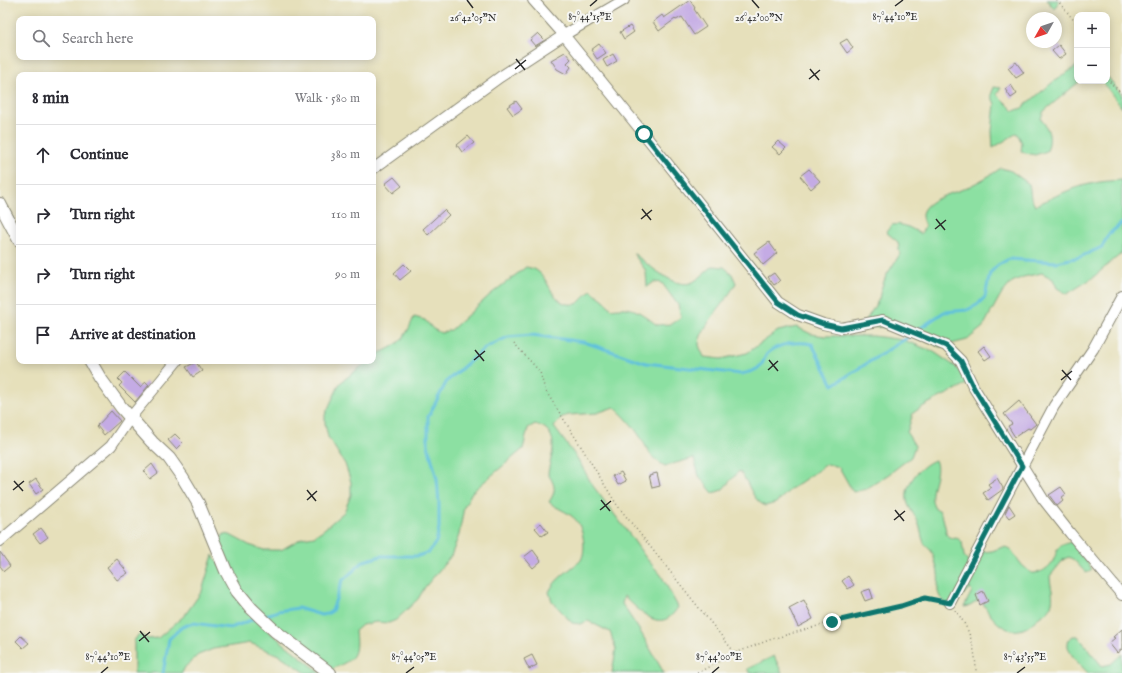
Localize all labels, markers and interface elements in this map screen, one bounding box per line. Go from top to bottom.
text: 87°44'15"E [568,11,612,24]
text: 87°44'10"E [873,11,917,24]
text: 26°42'05"N [450,12,497,25]
text: 26°42'00"N [735,12,783,25]
north arrow [1026,12,1062,48]
map controls [1074,12,1110,84]
button: + [1074,12,1110,48]
search box [16,16,376,60]
icon: search [30,27,52,49]
text: Search here [62,29,133,48]
button: − [1074,48,1110,84]
text: 8 min [32,88,69,109]
text: Walk · 580 m [295,90,360,107]
route start [635,125,653,143]
icon: ahead [32,144,54,166]
text: Continue [70,145,128,164]
text: 380 m [331,146,360,163]
icon: right [32,204,54,226]
text: Turn right [70,205,135,224]
text: 110 m [331,206,360,223]
icon: right [32,264,54,286]
text: Turn right [70,265,135,284]
text: 90 m [335,266,360,283]
icon: arrive [32,324,54,346]
text: Arrive at destination [70,325,196,344]
route end [823,613,841,631]
text: 87°44'10"E [86,651,130,664]
text: 87°44'05"E [392,651,436,664]
text: 87°44'00"E [696,651,742,664]
text: 87°43'55"E [1004,651,1046,664]

